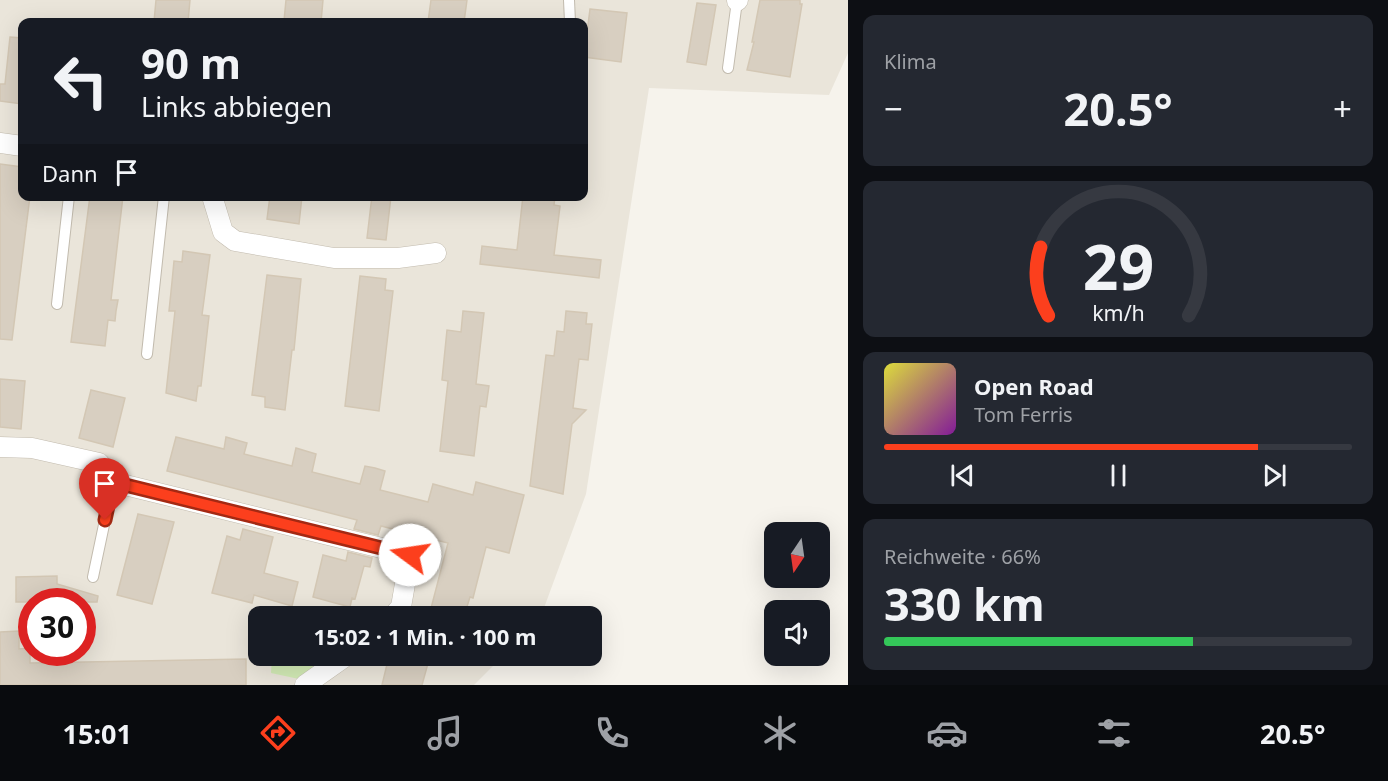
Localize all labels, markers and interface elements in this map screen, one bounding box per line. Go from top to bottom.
text: 90 m [141,34,241,91]
icon: left [42,42,120,120]
text: Klima [884,48,937,75]
text: 20.5° [1064,78,1172,139]
text: − [884,86,903,131]
text: + [1333,86,1352,131]
text: Links abbiegen [141,88,332,125]
icon: arrive [110,156,143,189]
text: Dann [42,158,98,188]
text: 29 [1082,224,1154,309]
text: km/h [1092,299,1144,328]
text: Open Road [974,371,1094,401]
text: Tom Ferris [974,401,1073,428]
pin [79,458,130,520]
icon: previous [946,459,979,492]
icon: pause [1102,459,1135,492]
icon: next [1258,459,1291,492]
icon: arrive [88,467,121,500]
north arrow [764,522,830,588]
map controls [764,522,830,666]
position arrow [378,523,442,587]
text: Reichweite · 66% [884,543,1041,570]
text: 330 km [884,573,1045,634]
speed limit sign: 30 [18,588,96,666]
button: sound [764,600,830,666]
text: 15:02 · 1 Min. · 100 m [314,621,536,651]
icon: directions [257,712,299,754]
icon: music [424,712,466,754]
icon: phone [591,712,633,754]
icon: climate [759,712,801,754]
icon: car [926,712,968,754]
icon: filters [1093,712,1135,754]
text: 15:01 [63,715,132,752]
text: 20.5° [1260,715,1325,752]

